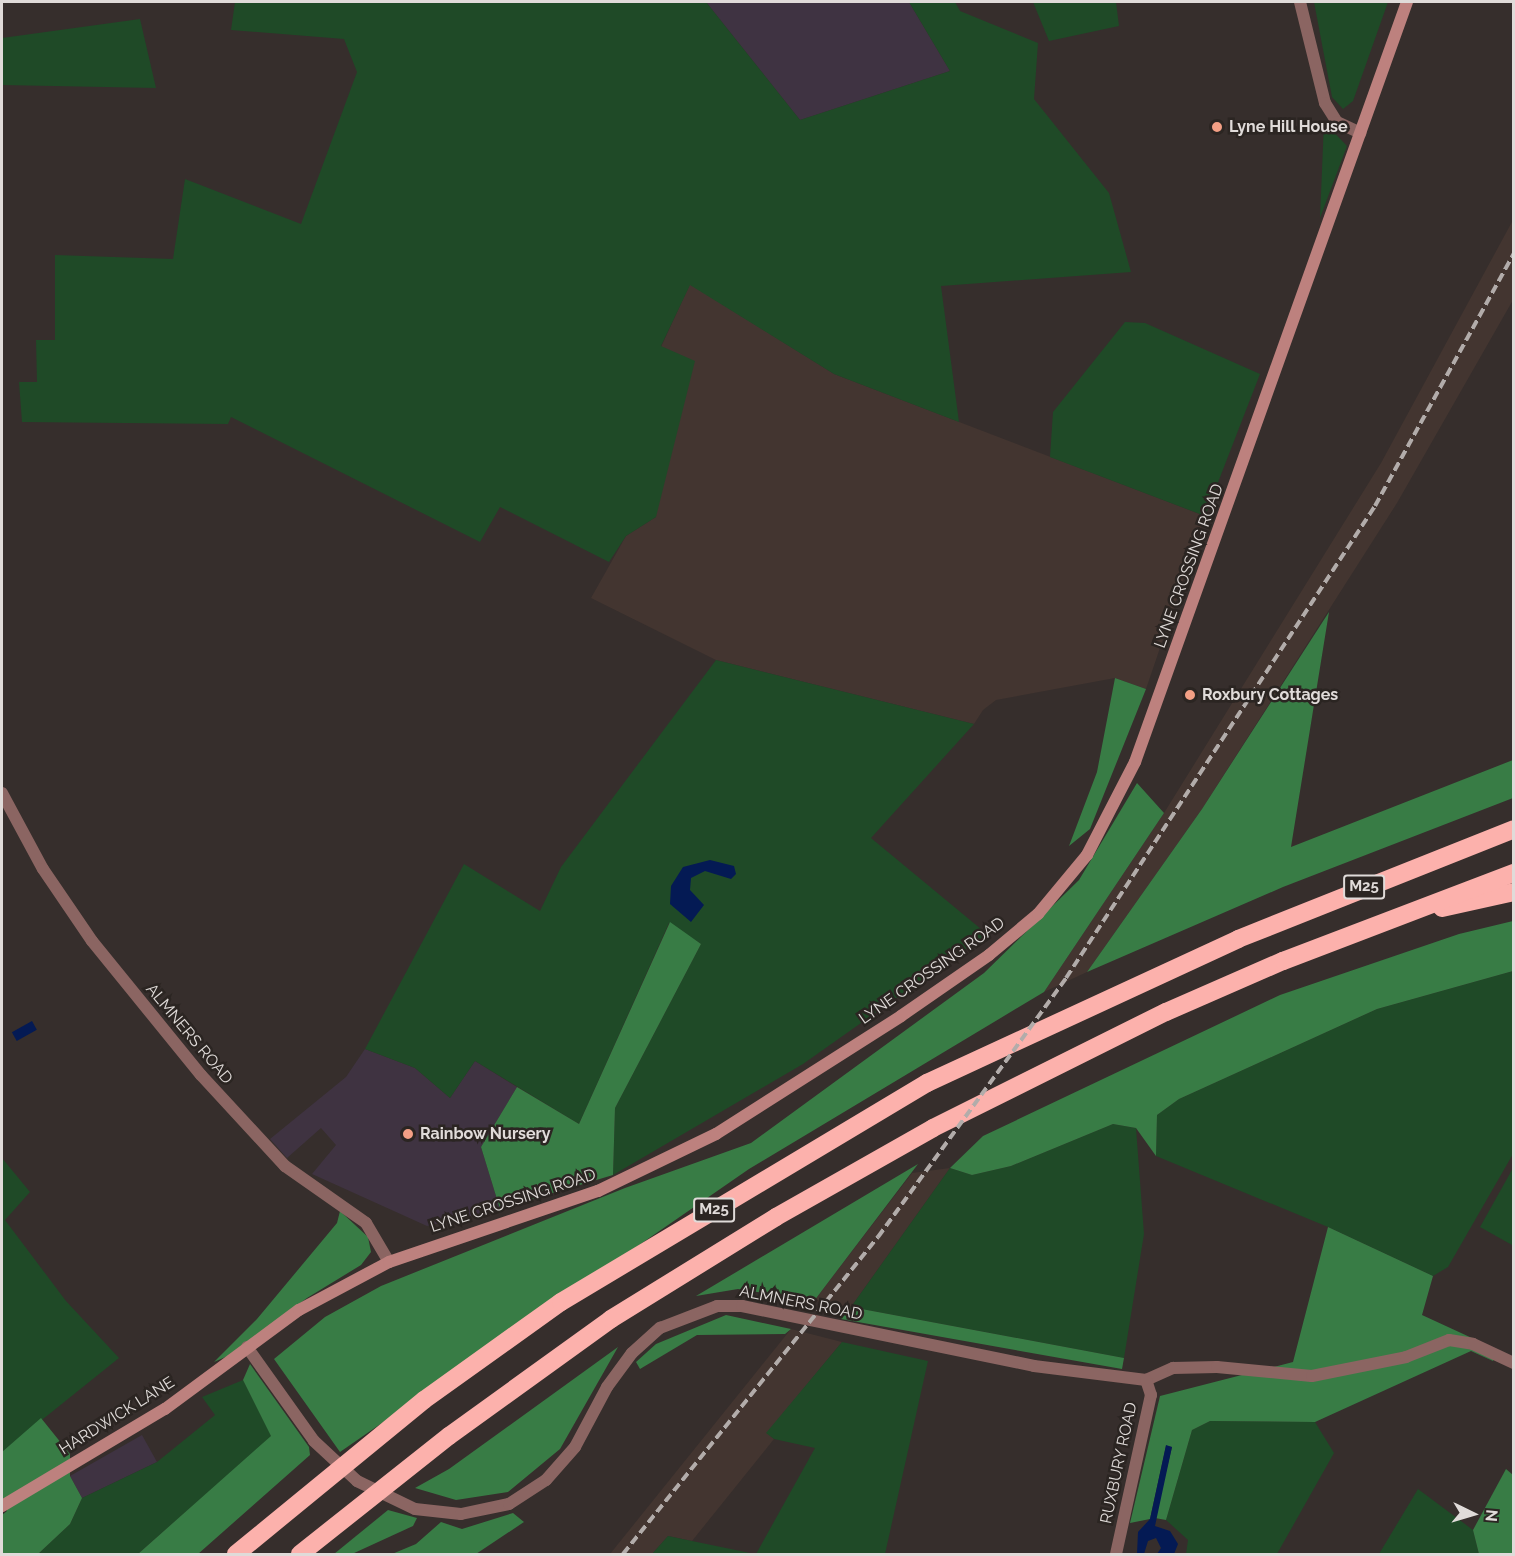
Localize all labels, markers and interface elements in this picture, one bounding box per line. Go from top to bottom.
place label: Lyne Hill House [1229,117,1348,137]
marker: Lyne Hill House [1210,120,1224,134]
street label: LYNE CROSSING ROAD [1150,481,1228,651]
place label: Roxbury Cottages [1202,685,1339,705]
marker: Roxbury Cottages [1183,688,1197,702]
road number: M25 [1343,875,1385,899]
street label: LYNE CROSSING ROAD [856,913,1008,1029]
street label: ALMNERS ROAD [142,980,236,1088]
place label: Rainbow Nursery [420,1124,551,1144]
marker: Rainbow Nursery [401,1127,415,1141]
street label: LYNE CROSSING ROAD [428,1165,598,1237]
road number: M25 [693,1198,735,1222]
street label: ALMNERS ROAD [738,1282,864,1324]
street label: HARDWICK LANE [56,1373,178,1459]
street label: RUXBURY ROAD [1097,1400,1141,1526]
north arrow [1443,1484,1503,1544]
text: N [1481,1509,1501,1523]

